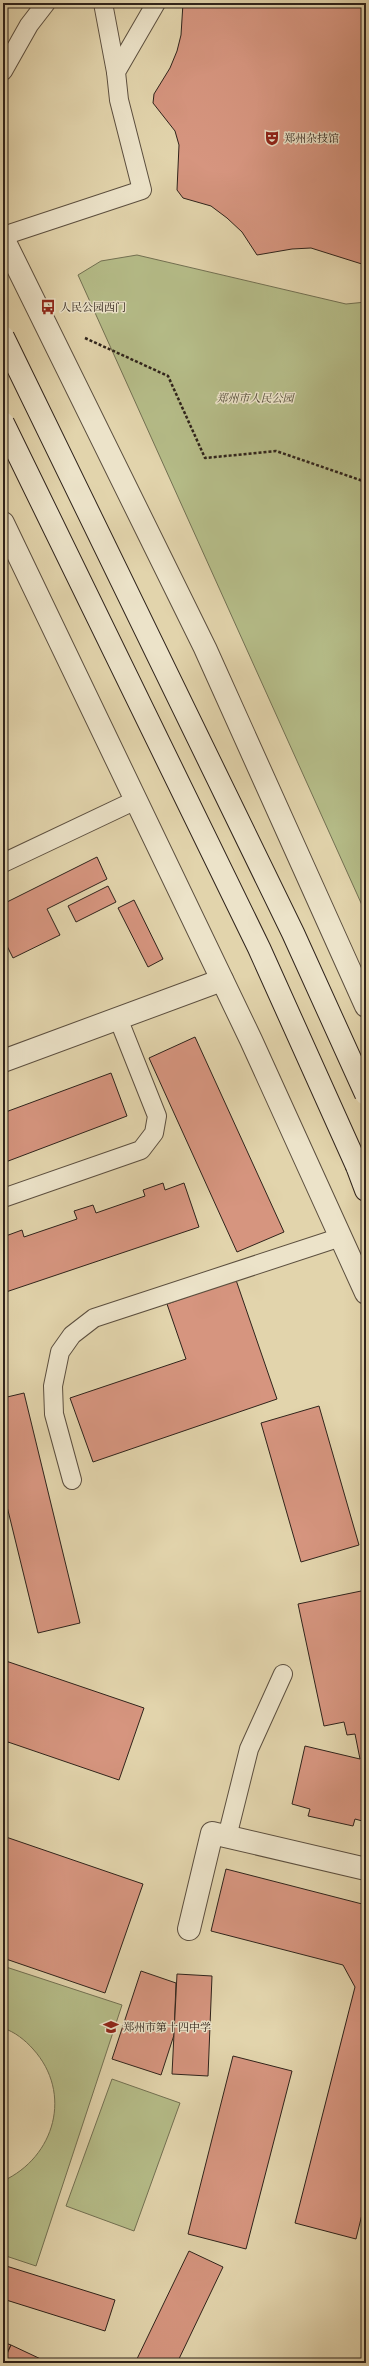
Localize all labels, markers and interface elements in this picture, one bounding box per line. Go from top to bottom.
theatre icon: 郑州杂技馆 [263,129,281,147]
place label: 郑州杂技馆 [284,132,339,145]
bus stop icon: 人民公园西门 [39,298,57,316]
place label: 人民公园西门 [60,301,126,314]
park label: 郑州市人民公园 [217,392,295,405]
school or university icon: 郑州市第十四中学 [102,2018,120,2036]
place label: 郑州市第十四中学 [123,2021,211,2034]

